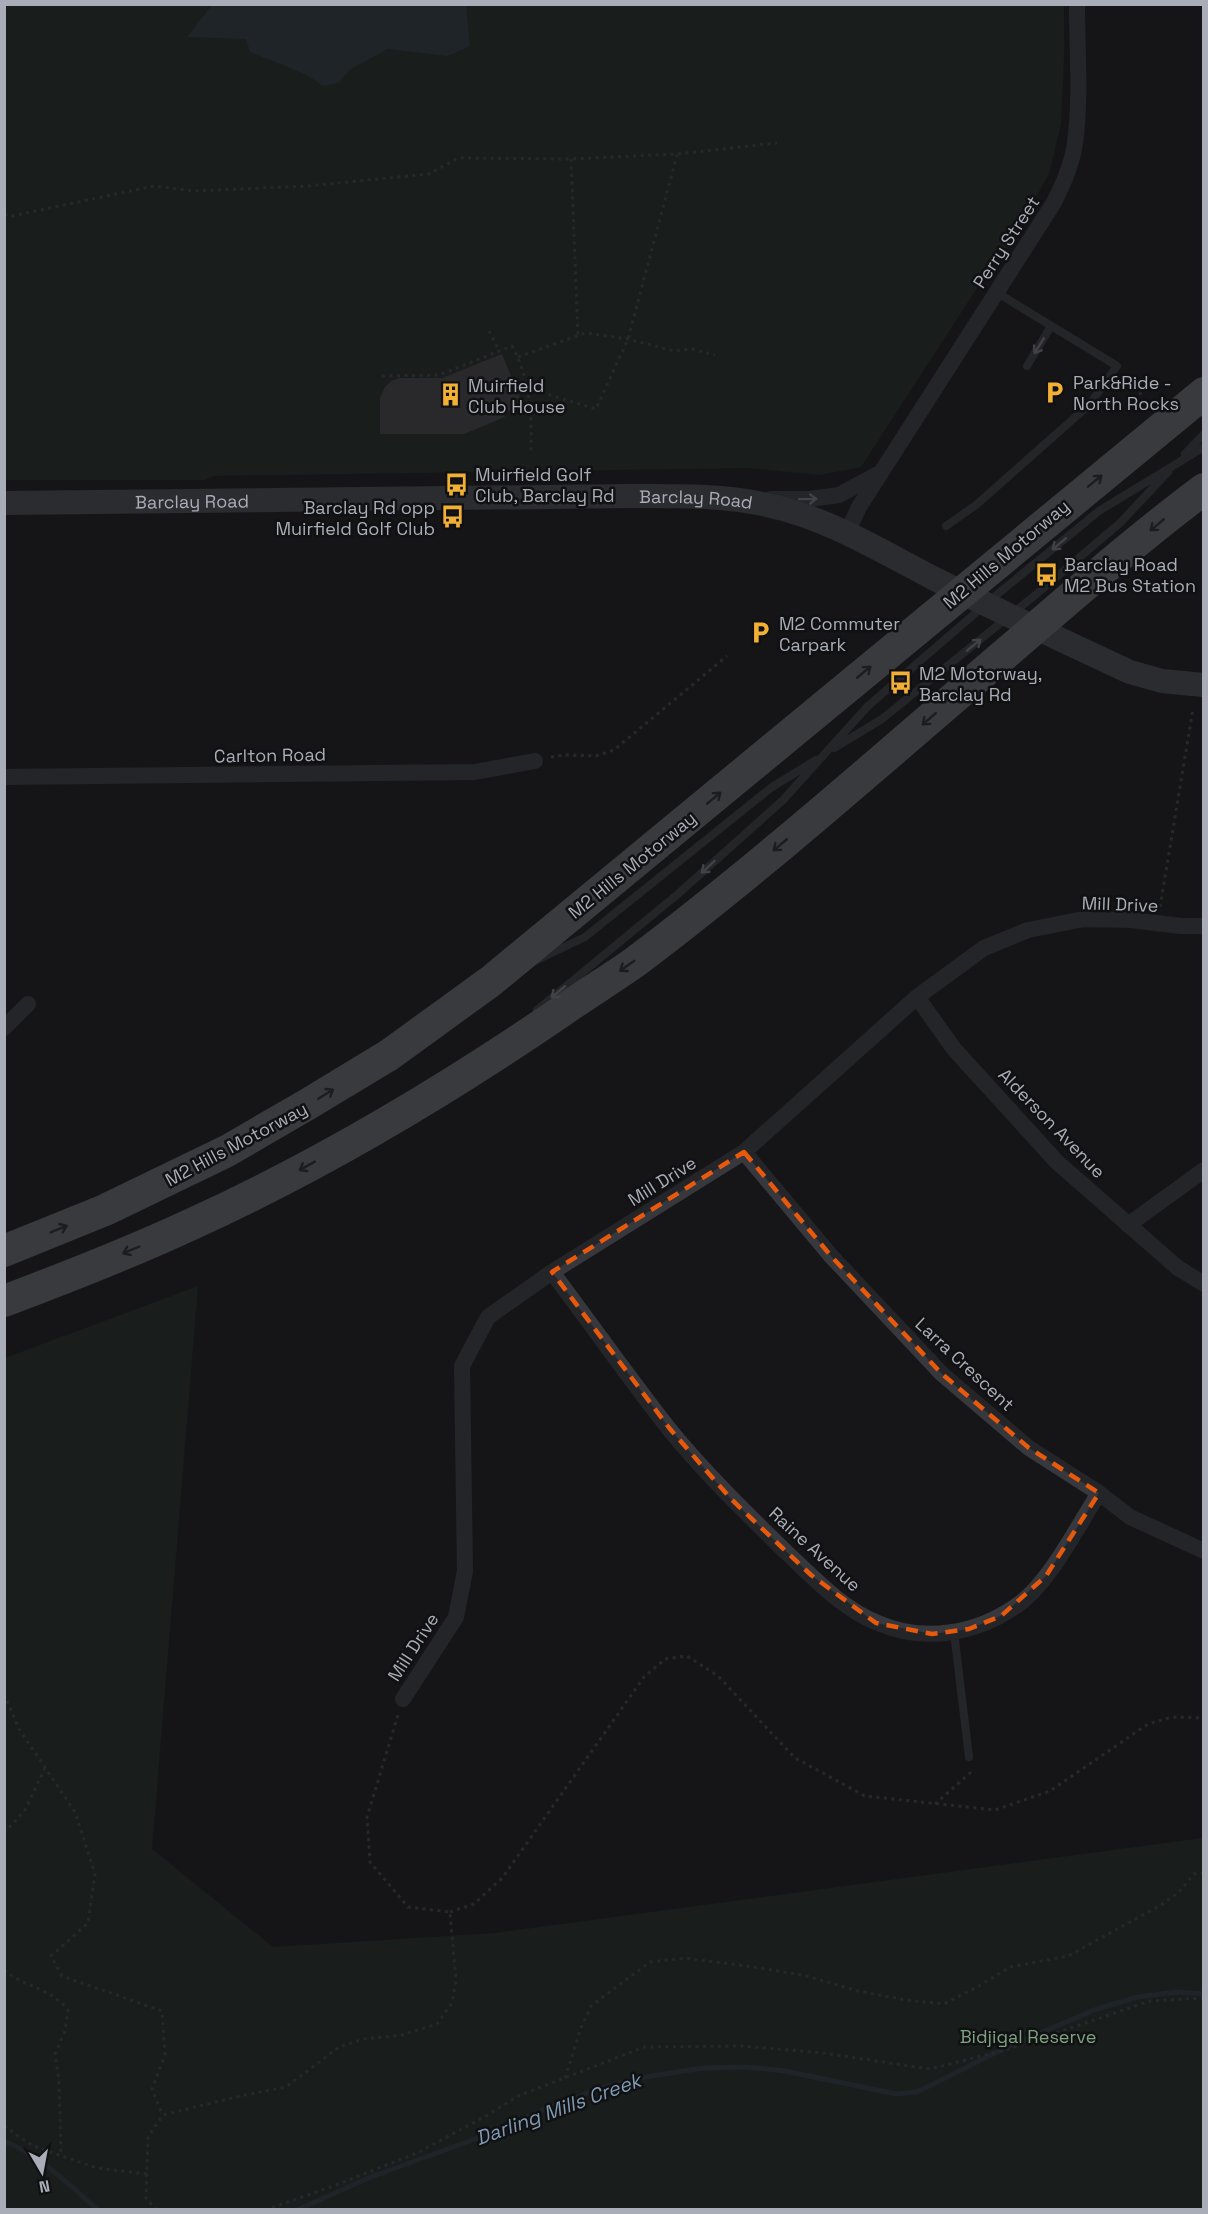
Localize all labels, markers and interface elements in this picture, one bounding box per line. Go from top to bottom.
street label: Perry Street [968,192,1044,292]
one-way arrow [1032,337,1044,354]
place label: Park&Ride - North Rocks [1073,371,1179,415]
place label: Muirfield Club House [468,374,565,418]
parking icon: Park&Ride - North Rocks [1042,379,1068,405]
building icon: Muirfield Club House [437,382,463,408]
place label: Muirfield Golf Club, Barclay Rd [475,463,615,507]
bus stop icon: Muirfield Golf Club, Barclay Rd [444,471,470,497]
one-way arrow [1087,474,1102,488]
street label: Barclay Road [639,484,754,513]
street label: Barclay Road [135,489,249,513]
one-way arrow [797,493,817,505]
street label: M2 Hills Motorway [938,494,1074,614]
place label: Barclay Rd opp Muirfield Golf Club [275,496,435,540]
bus stop icon: Barclay Rd opp Muirfield Golf Club [440,504,466,530]
one-way arrow [1150,518,1166,531]
one-way arrow [1051,537,1067,550]
place label: Barclay Road M2 Bus Station [1064,553,1196,597]
bus stop icon: Barclay Road M2 Bus Station [1033,561,1059,587]
place label: M2 Commuter Carpark [779,612,900,656]
parking icon: M2 Commuter Carpark [748,620,774,646]
one-way arrow [966,638,982,651]
place label: M2 Motorway, Barclay Rd [919,662,1042,706]
one-way arrow [856,665,871,679]
bus stop icon: M2 Motorway, Barclay Rd [888,670,914,696]
one-way arrow [922,712,937,726]
street label: Carlton Road [214,743,326,767]
one-way arrow [706,791,722,804]
street label: M2 Hills Motorway [563,806,701,924]
one-way arrow [773,838,788,852]
one-way arrow [701,860,716,874]
street label: Mill Drive [1081,891,1159,917]
one-way arrow [620,960,636,972]
one-way arrow [551,986,567,999]
street label: Alderson Avenue [994,1063,1110,1183]
one-way arrow [317,1087,334,1099]
street label: M2 Hills Motorway [161,1097,311,1191]
street label: Mill Drive [623,1151,701,1211]
one-way arrow [299,1160,316,1172]
one-way arrow [49,1223,68,1234]
one-way arrow [123,1245,141,1256]
street label: Larra Crescent [911,1312,1019,1416]
street label: Raine Avenue [764,1502,866,1596]
street label: Mill Drive [383,1609,443,1685]
park label: Bidjigal Reserve [960,2025,1096,2048]
water label: Darling Mills Creek [472,2066,647,2151]
north arrow [12,2142,72,2202]
text: N [37,2175,52,2198]

